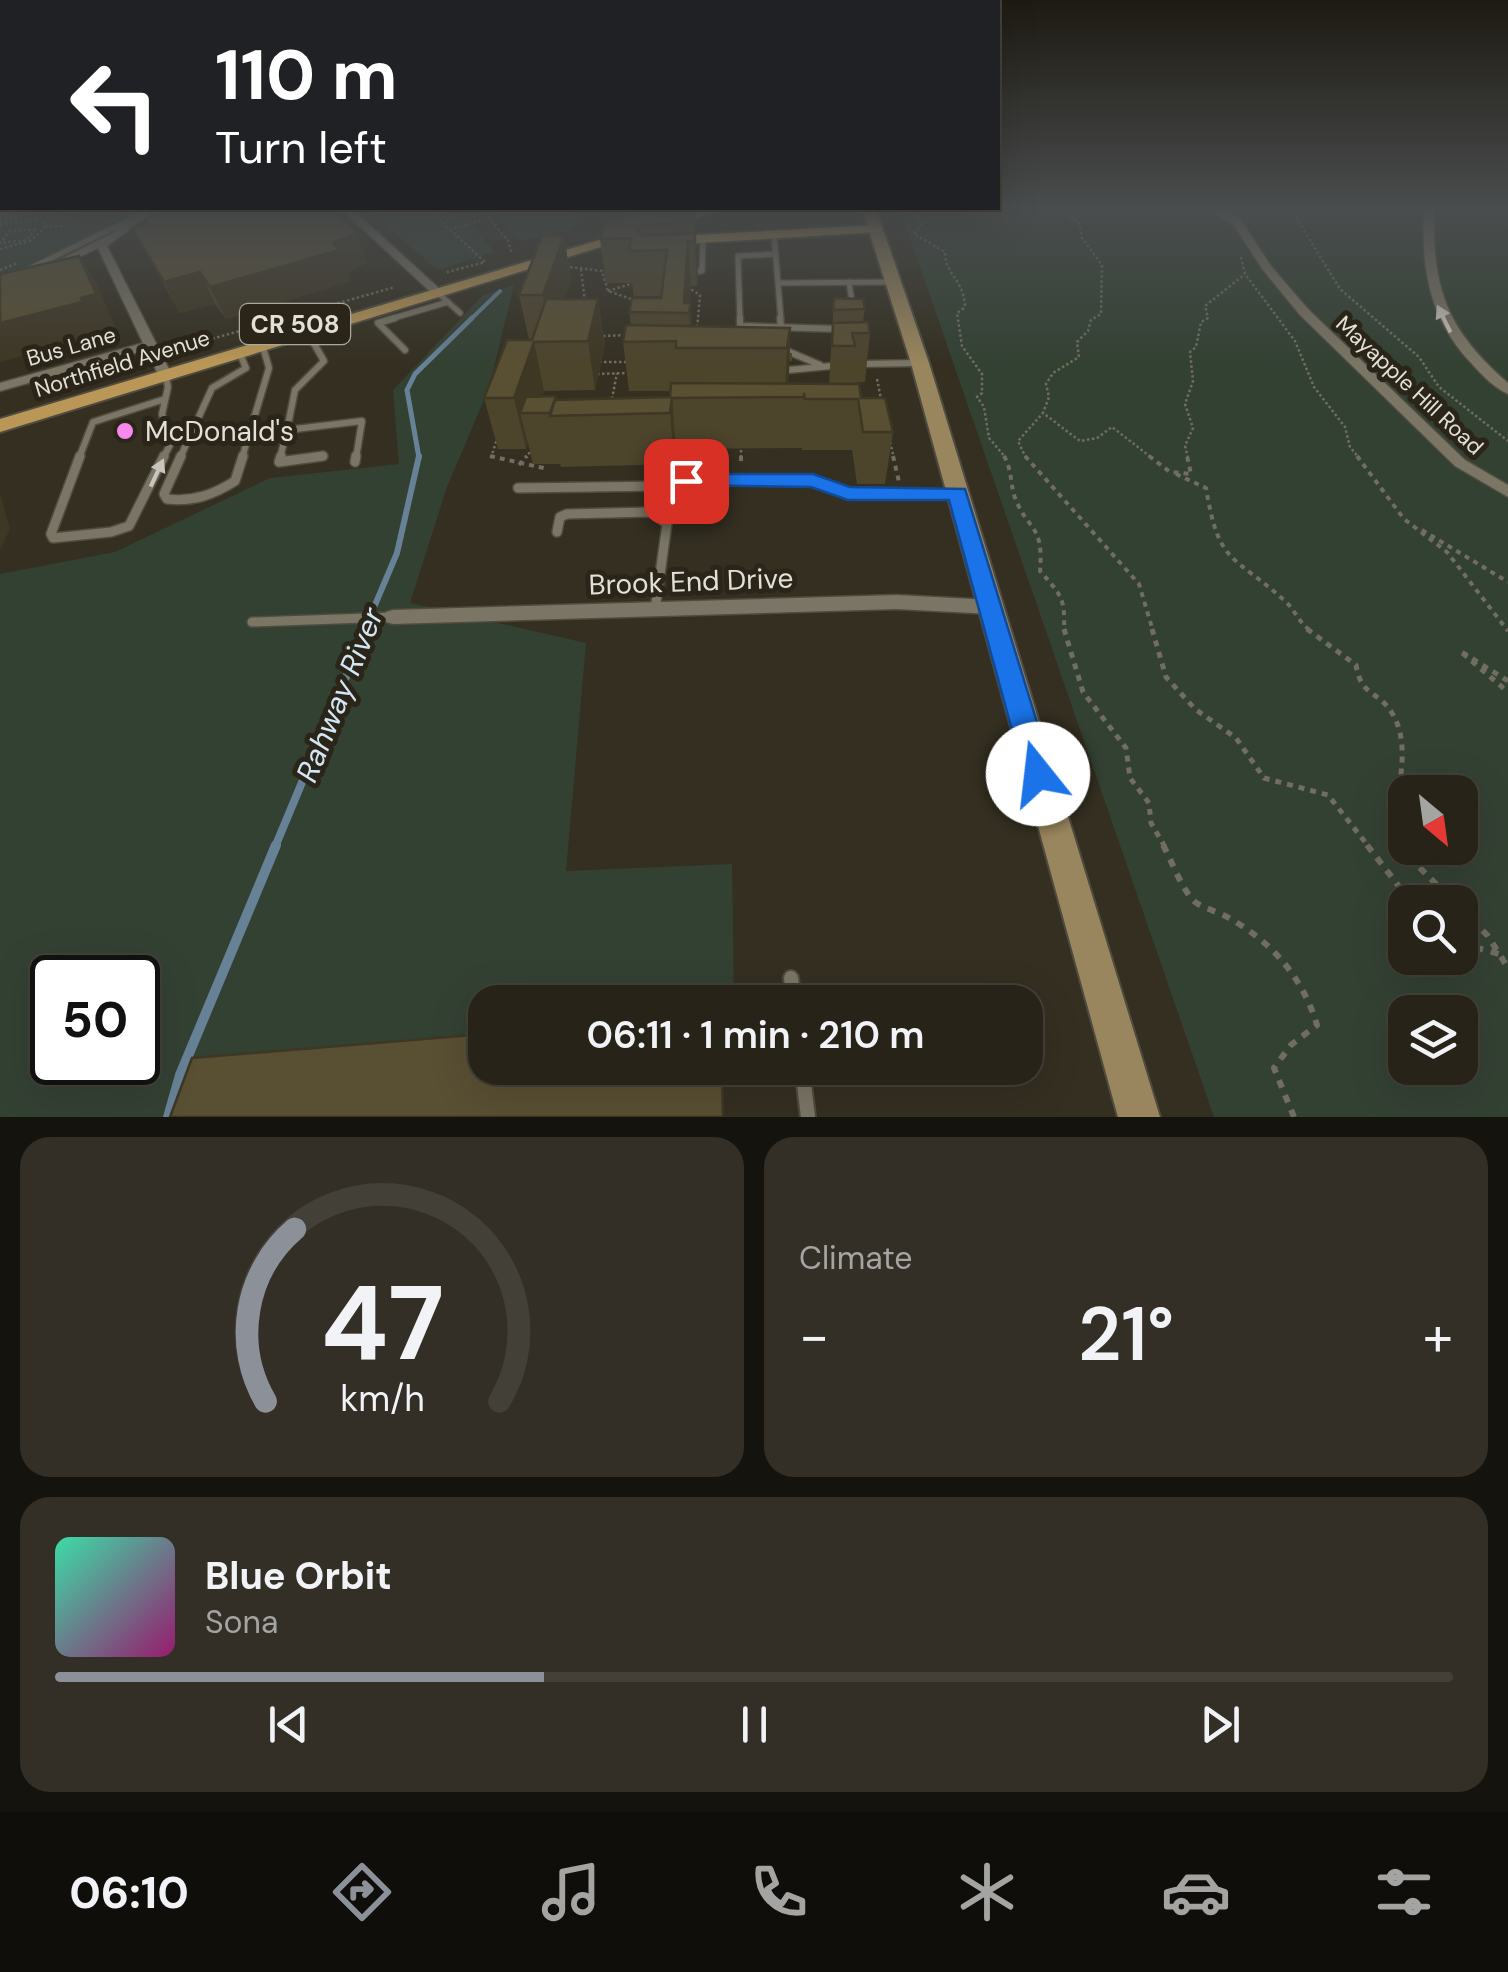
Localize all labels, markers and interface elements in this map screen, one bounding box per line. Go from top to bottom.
text: 110 m [215,30,398,121]
icon: left [50,40,180,170]
text: Turn left [215,118,387,177]
road number: CR 508 [240,304,350,344]
one-way arrow [1435,304,1452,333]
street label: Mayapple Hill Road [1330,309,1490,461]
street label: Bus Lane [23,320,119,373]
street label: Northfield Avenue [31,323,213,404]
place label: McDonald's [145,413,294,450]
marker: McDonald's [114,420,136,442]
pin [644,439,729,524]
icon: arrive [659,454,714,509]
one-way arrow [149,458,166,487]
street label: Brook End Drive [588,559,794,604]
water label: Rahway River [287,601,392,788]
position arrow [986,722,1090,826]
north arrow [1388,775,1478,865]
map controls [1388,775,1478,1085]
button: search [1388,885,1478,975]
speed limit sign: 50 [30,955,160,1085]
button: layers [1388,995,1478,1085]
text: 06:11 · 1 min · 210 m [587,1010,924,1060]
text: Climate [799,1237,913,1279]
text: 47 [320,1256,444,1391]
text: 21° [1078,1286,1174,1383]
text: − [799,1300,829,1372]
text: + [1423,1300,1453,1372]
text: km/h [340,1376,424,1422]
text: Blue Orbit [205,1551,392,1601]
text: Sona [205,1601,278,1643]
icon: previous [261,1697,316,1752]
icon: pause [727,1697,782,1752]
icon: next [1193,1697,1248,1752]
icon: directions [327,1857,397,1927]
icon: music [536,1857,606,1927]
icon: phone [744,1857,814,1927]
icon: climate [952,1857,1022,1927]
icon: car [1161,1857,1231,1927]
icon: filters [1369,1857,1439,1927]
text: 06:10 [69,1863,189,1922]

